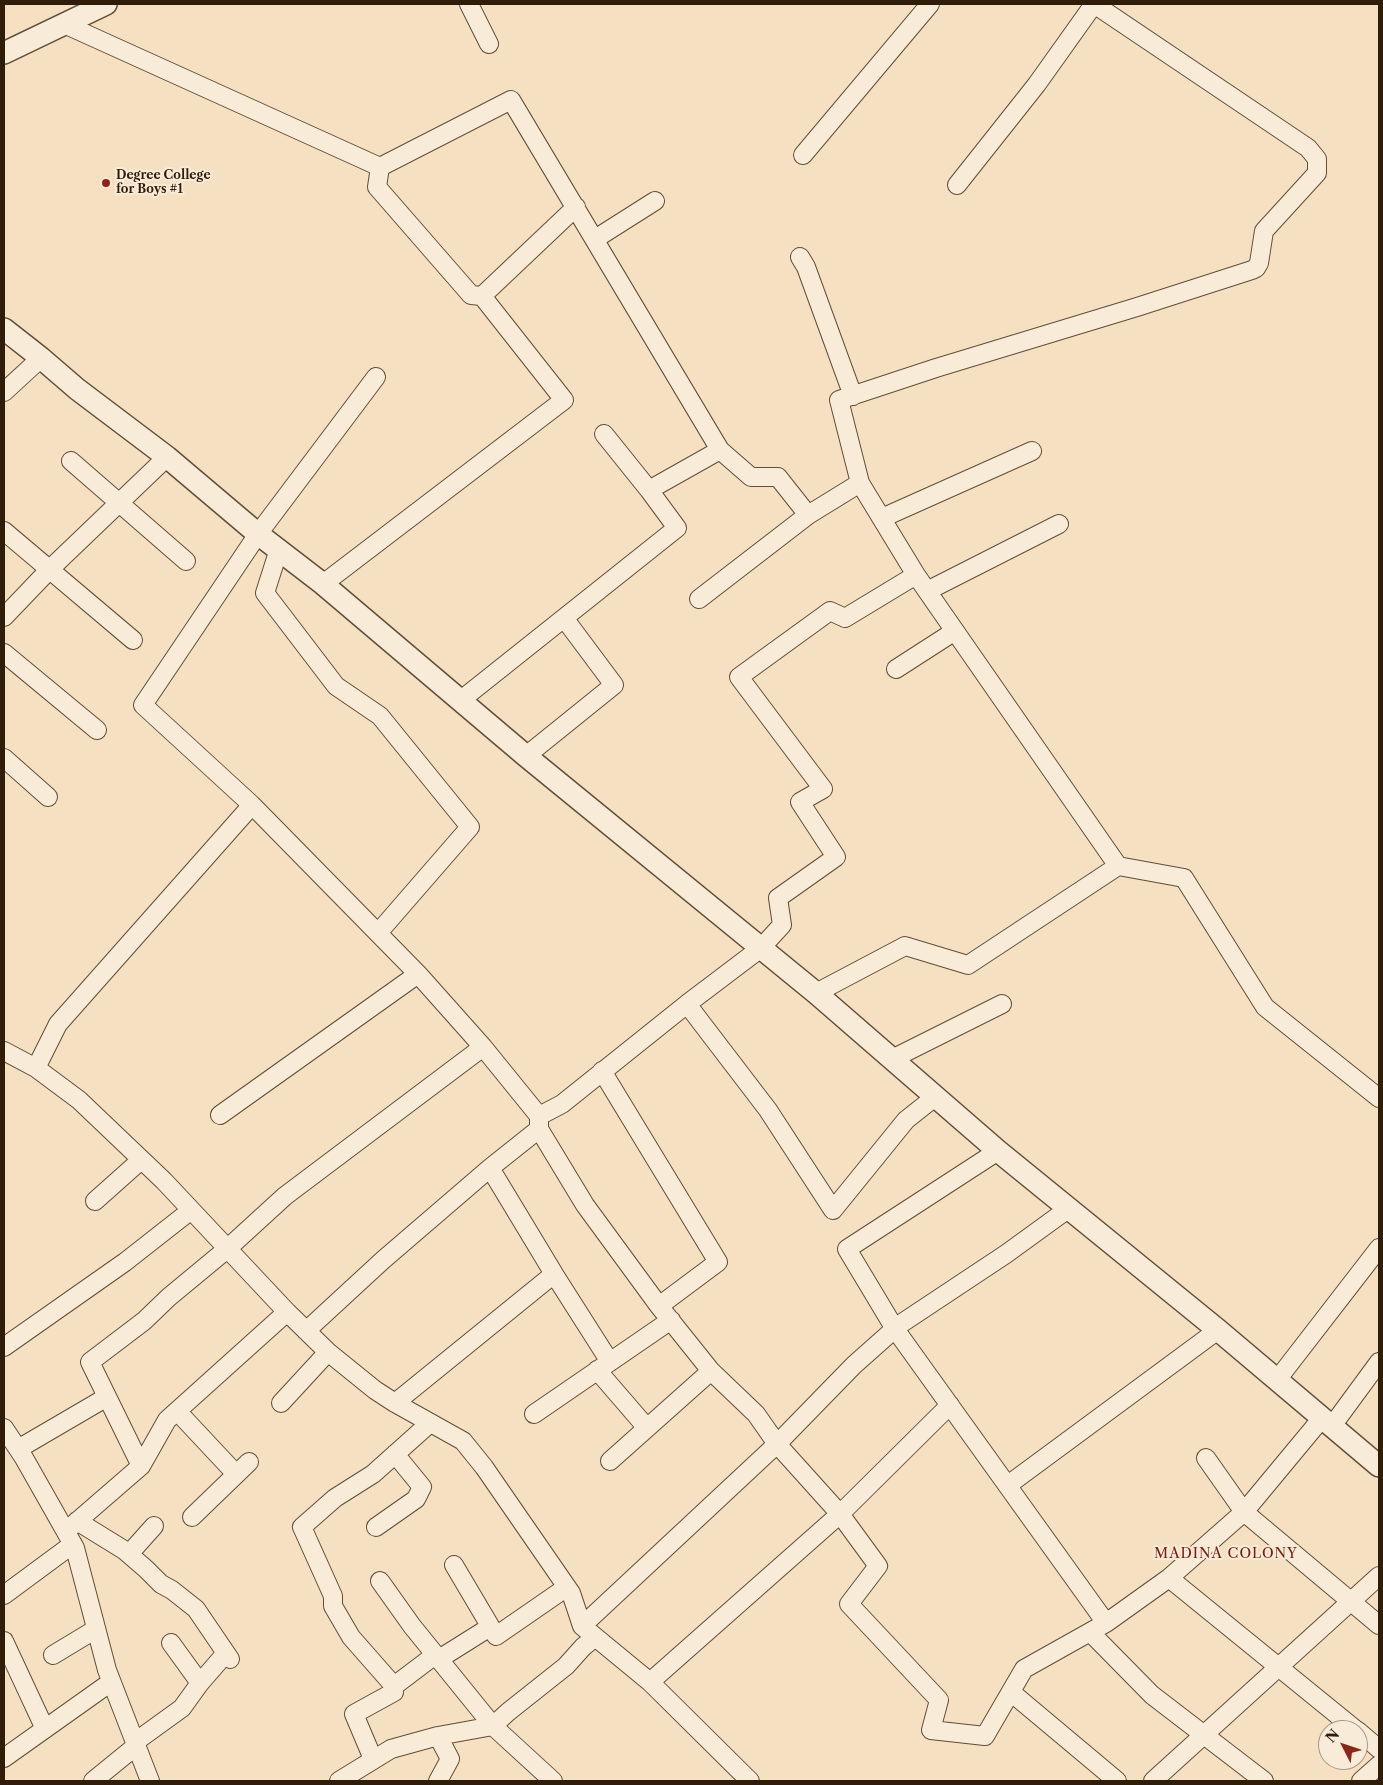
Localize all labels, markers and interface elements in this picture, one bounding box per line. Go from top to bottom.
place label: Degree College for Boys #1 [116,169,211,197]
marker: Degree College for Boys #1 [100,177,112,189]
district label: MADINA COLONY [1152,1546,1300,1562]
north arrow [1318,1720,1368,1770]
text: N [1322,1725,1343,1746]

